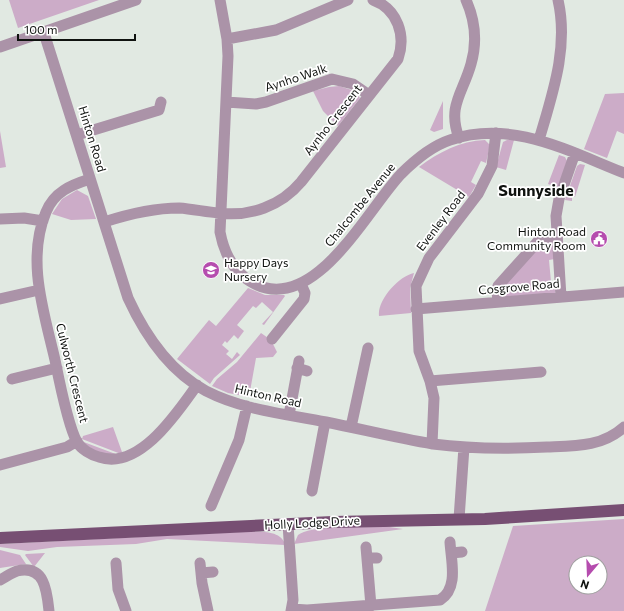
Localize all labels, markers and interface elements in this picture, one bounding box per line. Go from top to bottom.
scale bar [18,16,135,42]
text: 100 m [24,22,58,36]
street label: Aynho Walk [263,60,329,94]
street label: Aynho Crescent [300,81,364,158]
street label: Hinton Road [76,104,110,173]
street label: Chalcombe Avenue [321,160,397,249]
district label: Sunnyside [498,180,574,199]
street label: Evenley Road [413,187,467,253]
place label: Hinton Road Community Room [487,224,586,252]
public building icon: Hinton Road Community Room [589,229,609,249]
place label: Happy Days Nursery [224,255,288,283]
school or university icon: Happy Days Nursery [201,260,221,280]
street label: Cosgrove Road [478,275,560,297]
street label: Culworth Crescent [54,322,92,424]
street label: Hinton Road [233,381,303,410]
street label: Holly Lodge Drive [264,513,360,531]
north arrow [568,555,608,595]
text: N [579,577,591,592]

